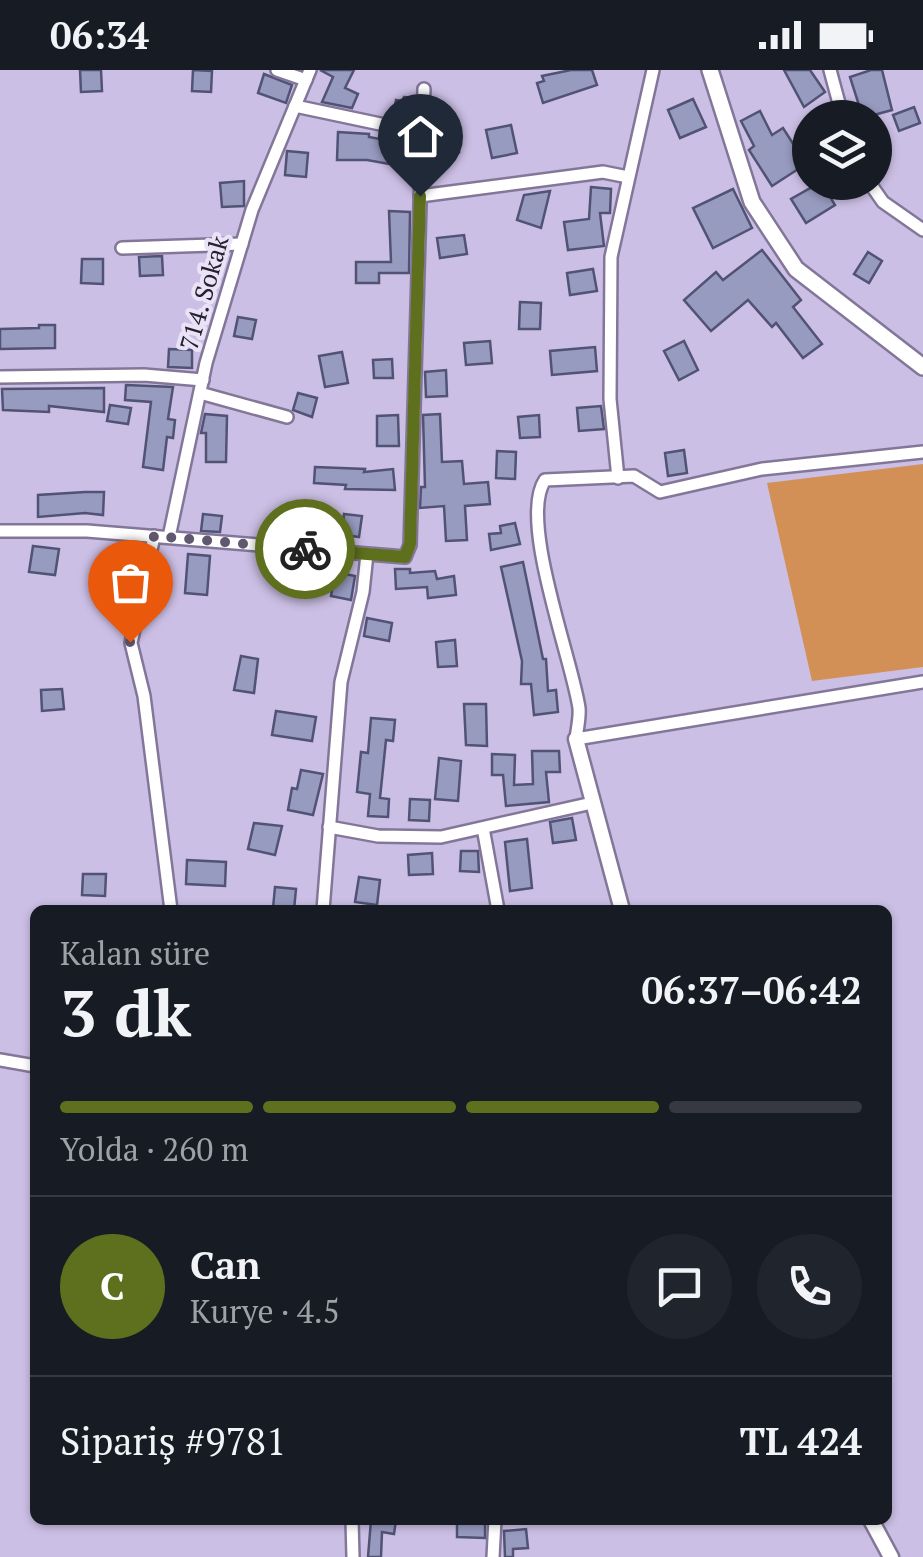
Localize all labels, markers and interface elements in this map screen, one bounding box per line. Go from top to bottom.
text: 06:34 [50,10,149,60]
pin [378,94,463,197]
map controls [792,100,892,200]
button: layers [792,100,892,200]
icon: home [393,109,448,164]
street label: 714. Sokak [171,232,236,354]
courier [255,499,355,599]
icon: bike [278,522,333,577]
pin [88,540,173,643]
icon: bag [103,555,158,610]
text: Kalan süre [60,932,210,974]
text: 06:37–06:42 [641,965,862,1015]
text: 3 dk [60,968,191,1055]
text: Yolda · 260 m [60,1128,249,1170]
button: chat [627,1234,732,1339]
button: phone [757,1234,862,1339]
text: Can [190,1240,260,1290]
text: C [100,1261,125,1311]
text: Kurye · 4.5 [190,1290,340,1332]
text: Sipariş #9781 [60,1416,286,1466]
text: TL 424 [740,1416,862,1466]

